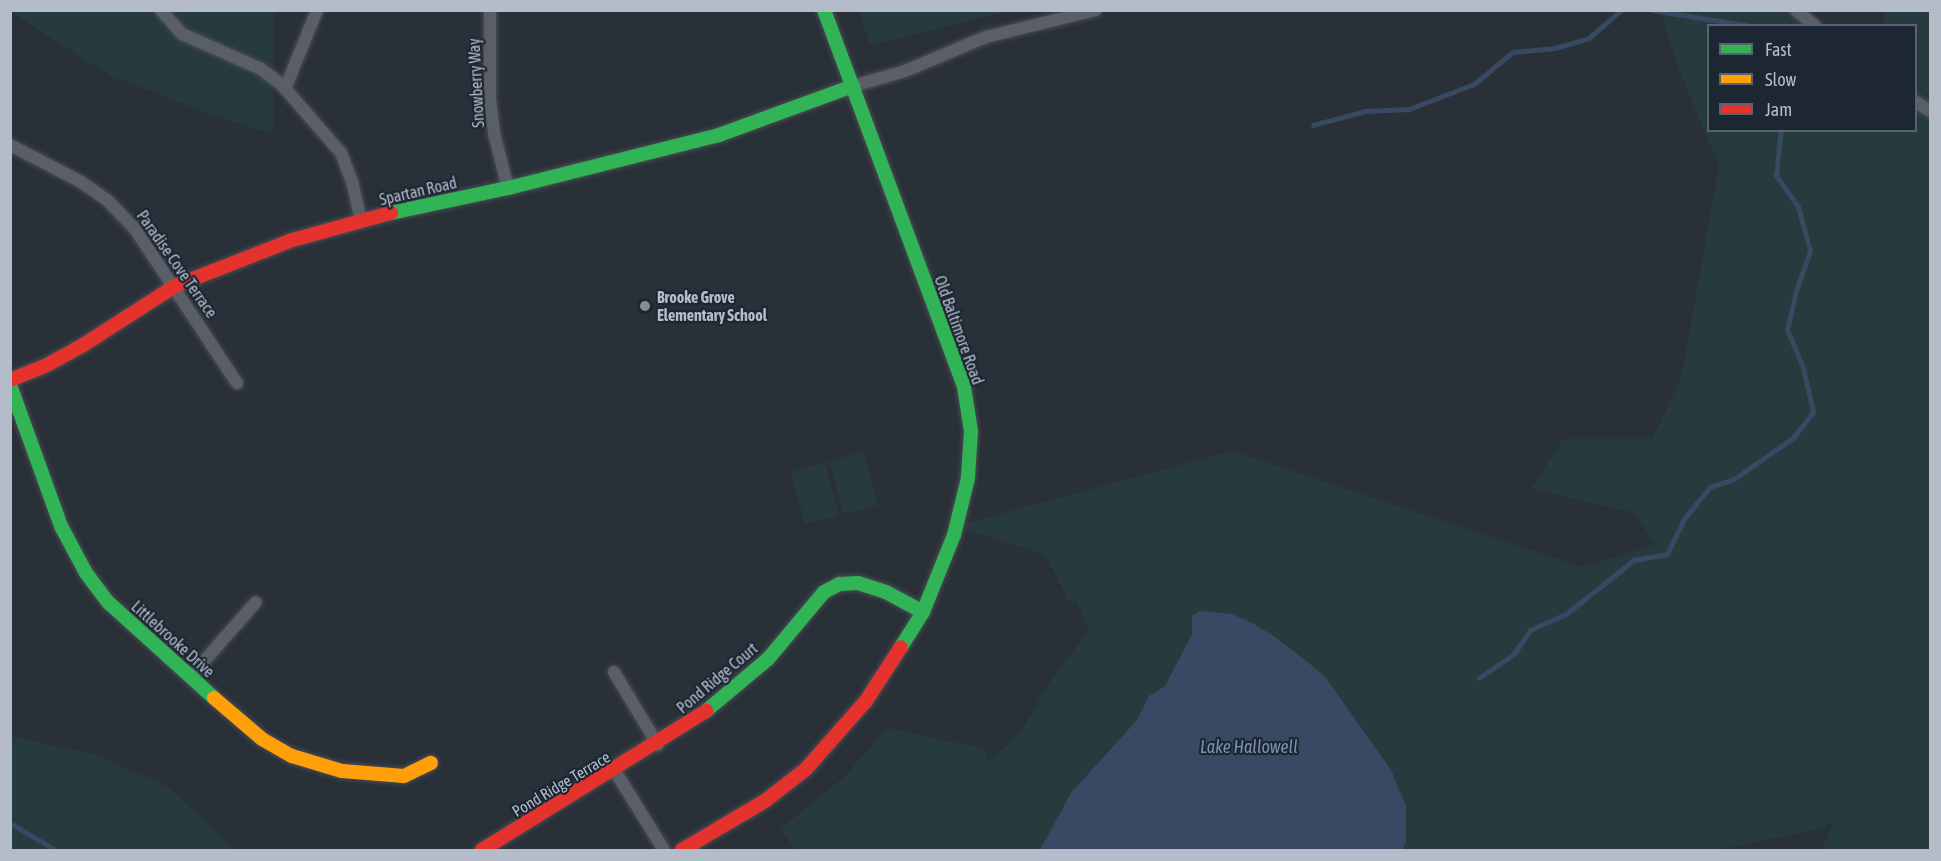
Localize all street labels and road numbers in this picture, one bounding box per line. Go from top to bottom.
street label: Snowberry Way [464,38,488,128]
street label: Spartan Road [377,173,459,209]
street label: Paradise Cove Terrace [133,207,221,321]
street label: Old Baltimore Road [930,273,988,387]
street label: Littlebrooke Drive [128,597,218,681]
street label: Pond Ridge Court [673,639,761,717]
street label: Pond Ridge Terrace [508,747,614,821]

